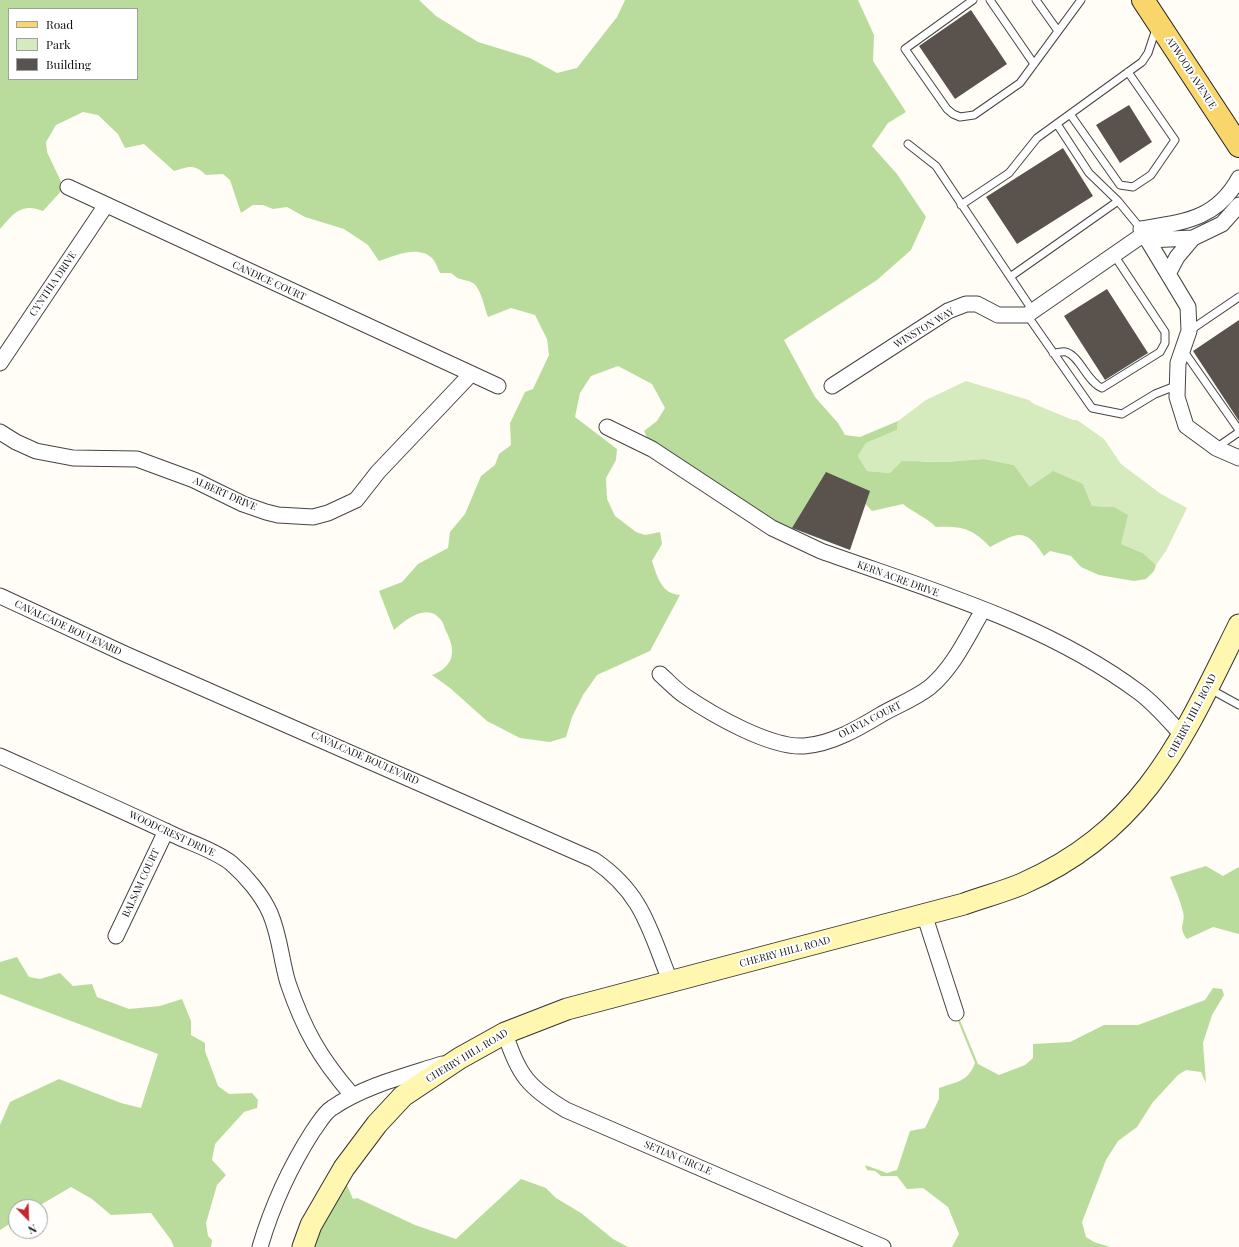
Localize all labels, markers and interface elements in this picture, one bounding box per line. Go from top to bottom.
legend [8,8,138,80]
text: Road [46,16,73,32]
street label: ATWOOD AVENUE [1163,35,1219,111]
text: Park [46,36,71,52]
text: Building [46,56,91,72]
street label: CYNTHIA DRIVE [27,249,79,319]
street label: CANDICE COURT [230,259,308,303]
street label: WINSTON WAY [892,305,956,351]
street label: ALBERT DRIVE [191,475,259,513]
street label: KERN ACRE DRIVE [855,559,941,599]
street label: CAVALCADE BOULEVARD [13,598,123,658]
street label: CHERRY HILL ROAD [1165,672,1219,760]
street label: OLIVIA COURT [837,699,903,741]
street label: CAVALCADE BOULEVARD [309,729,421,787]
street label: WOODCREST DRIVE [127,809,217,859]
street label: BALSAM COURT [120,847,162,919]
street label: CHERRY HILL ROAD [738,934,832,970]
street label: CHERRY HILL ROAD [424,1027,510,1085]
street label: SETIAN CIRCLE [642,1138,714,1178]
north arrow [8,1199,48,1239]
text: N [26,1221,39,1238]

